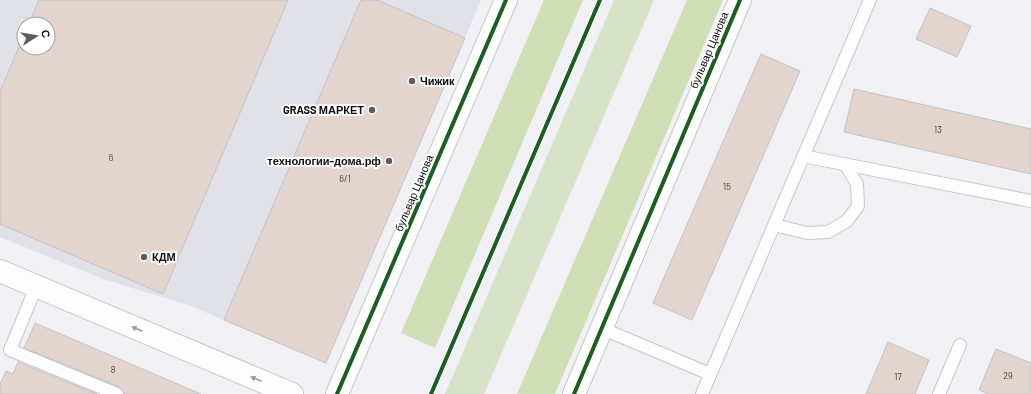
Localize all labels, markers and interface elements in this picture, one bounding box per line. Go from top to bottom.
street label: бульвар Цанова [687,9,731,90]
north arrow [16,16,56,56]
text: С [39,29,53,39]
place label: Чижик [420,74,455,87]
marker: Чижик [407,76,417,86]
place label: GRASS МАРКЕТ [283,103,364,116]
marker: GRASS МАРКЕТ [367,105,377,115]
house number: 13 [934,124,942,135]
house number: 6 [109,152,114,163]
street label: бульвар Цанова [392,152,436,233]
place label: технологии-дома.рф [267,154,381,167]
marker: технологии-дома.рф [384,156,394,166]
house number: 6/1 [339,173,351,184]
house number: 15 [723,181,731,192]
place label: КДМ [152,250,176,263]
marker: КДМ [139,252,149,262]
one-way arrow [130,325,142,331]
house number: 8 [111,364,116,375]
house number: 29 [1003,370,1013,381]
house number: 17 [894,371,902,382]
one-way arrow [251,376,262,382]

